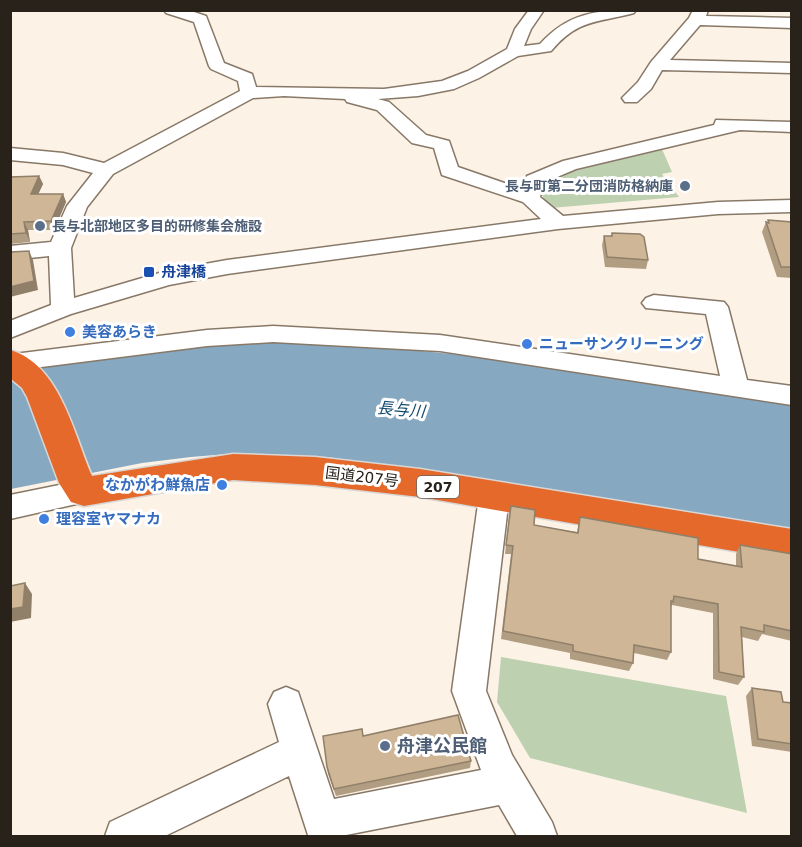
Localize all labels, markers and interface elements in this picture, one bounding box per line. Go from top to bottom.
place label: 長与町第二分団消防格納庫 [505,178,673,194]
marker: 長与町第二分団消防格納庫 [678,179,692,193]
place label: 長与北部地区多目的研修集会施設 [52,218,262,234]
marker: 長与北部地区多目的研修集会施設 [33,219,47,233]
place label: 舟津橋 [161,263,207,281]
marker: 舟津橋 [142,265,156,279]
place label: 美容あらき [82,323,157,341]
marker: 美容あらき [63,325,77,339]
place label: ニューサンクリーニング [539,335,704,353]
marker: ニューサンクリーニング [520,337,534,351]
water label: 長与川 [376,398,428,421]
street label: 国道207号 [324,464,400,490]
place label: なかがわ鮮魚店 [105,476,210,494]
road number: 207 [417,476,459,498]
marker: なかがわ鮮魚店 [215,478,229,492]
place label: 理容室ヤマナカ [56,510,161,528]
marker: 理容室ヤマナカ [37,512,51,526]
place label: 舟津公民館 [397,735,487,756]
marker: 舟津公民館 [378,739,392,753]

